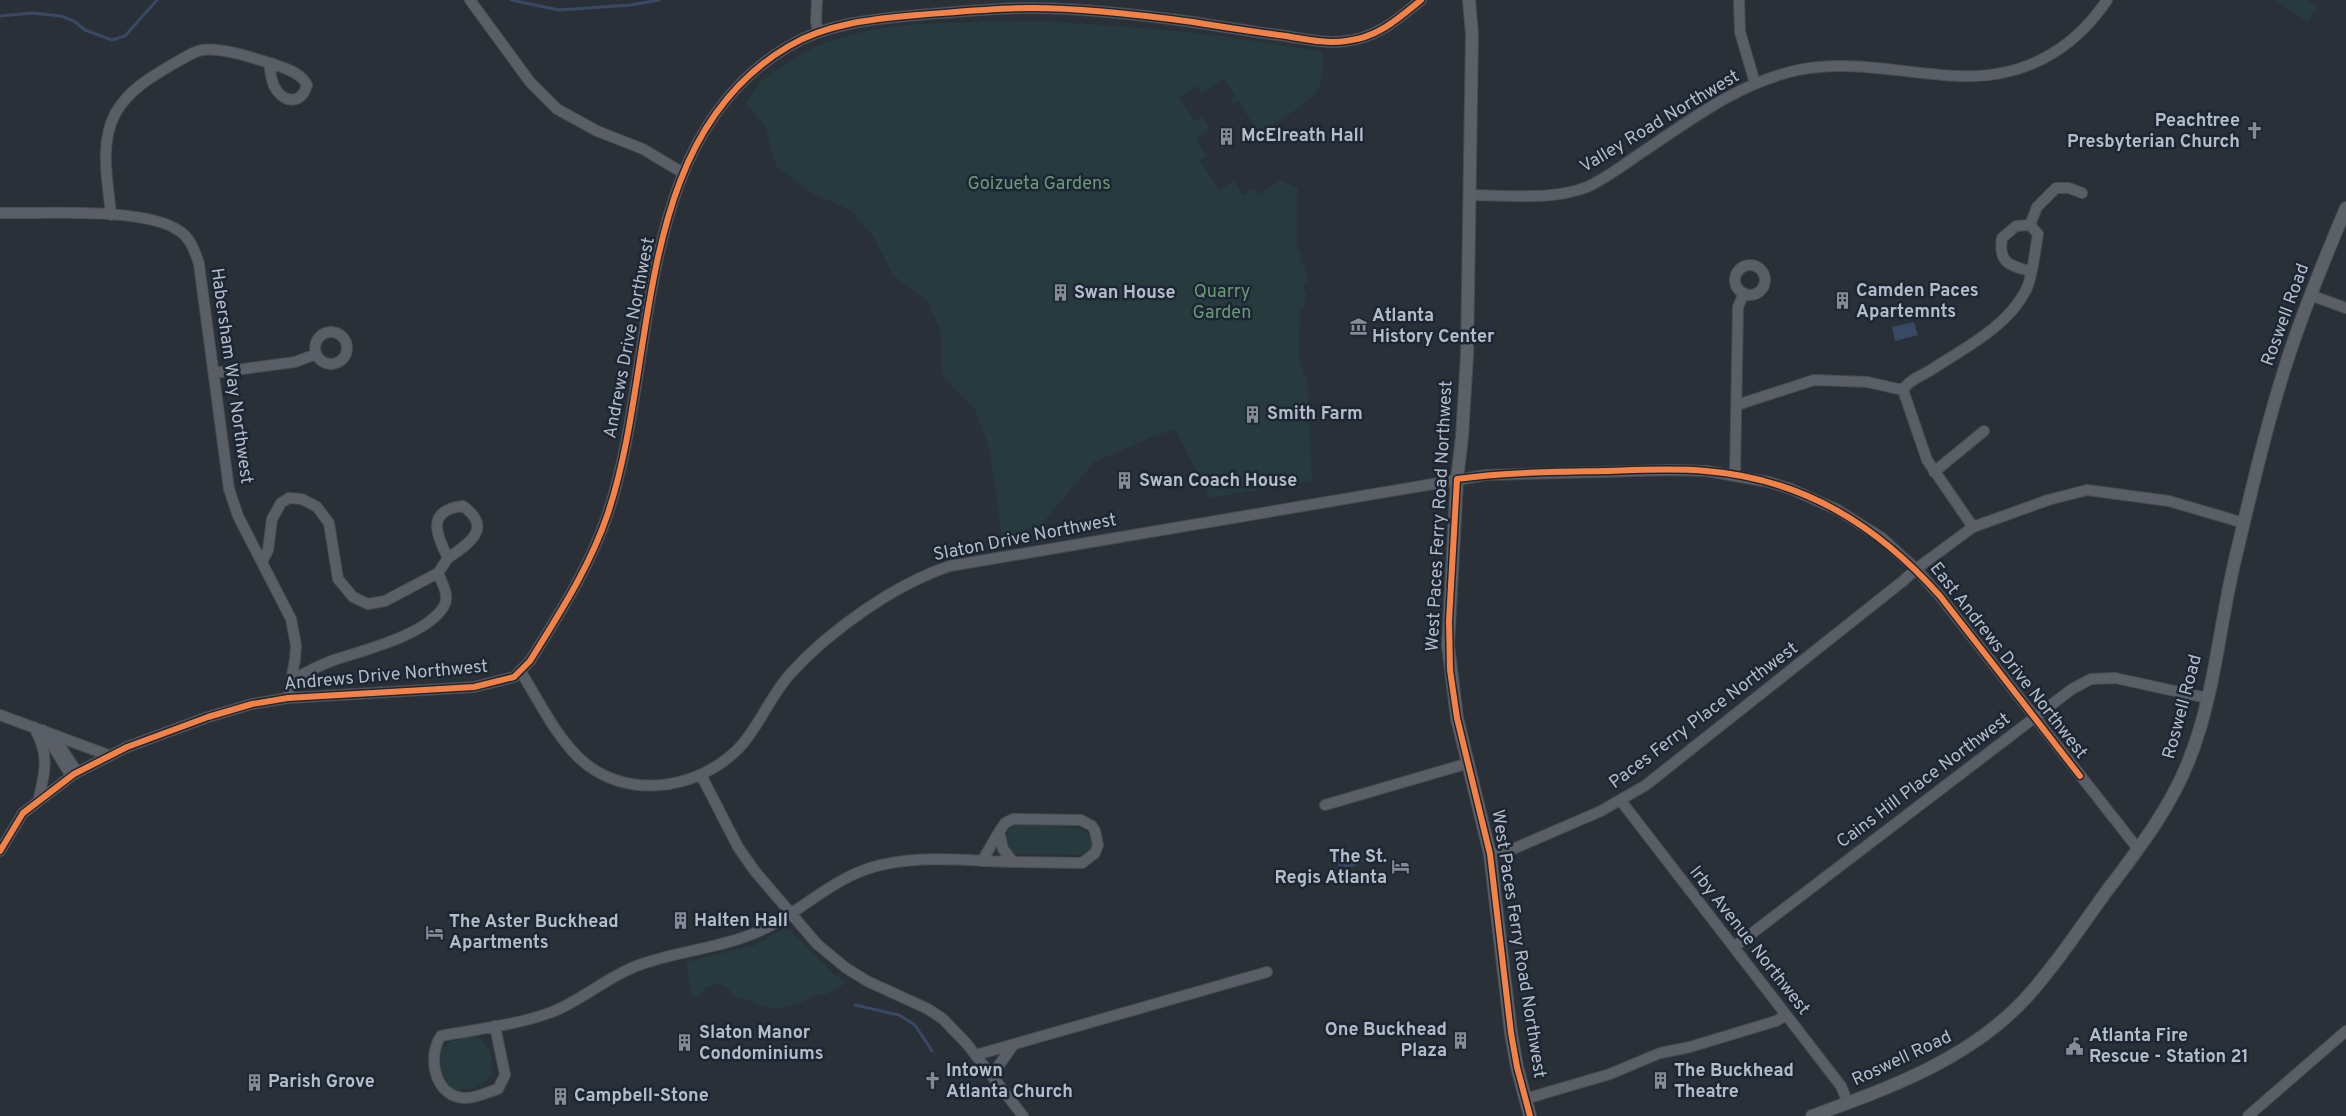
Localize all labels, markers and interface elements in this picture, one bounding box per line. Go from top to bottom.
street label: Valley Road Northwest [1576,65,1744,179]
place label: Peachtree Presbyterian Church [2067,110,2240,154]
church icon: Peachtree Presbyterian Church [2244,121,2264,141]
place label: McElreath Hall [1241,125,1364,148]
building icon: McElreath Hall [1217,126,1237,146]
park label: Goizueta Gardens [967,173,1111,196]
street label: Andrews Drive Northwest [599,235,661,441]
street label: Roswell Road [2257,261,2315,369]
street label: Habersham Way Northwest [204,267,258,485]
place label: Camden Paces Apartemnts [1856,280,1979,324]
park label: Quarry Garden [1193,281,1251,325]
place label: Swan House [1074,282,1176,305]
building icon: Swan House [1050,283,1070,303]
building icon: Camden Paces Apartemnts [1832,291,1852,311]
place label: Atlanta History Center [1372,305,1495,349]
museum icon: Atlanta History Center [1348,316,1368,336]
street label: West Paces Ferry Road Northwest [1421,380,1459,652]
place label: Smith Farm [1267,403,1363,426]
building icon: Smith Farm [1243,404,1263,424]
place label: Swan Coach House [1139,470,1297,493]
building icon: Swan Coach House [1115,471,1135,491]
street label: Slaton Drive Northwest [931,509,1119,567]
street label: East Andrews Drive Northwest [1924,558,2092,764]
street label: Paces Ferry Place Northwest [1605,637,1803,795]
street label: Roswell Road [2158,652,2208,762]
street label: Andrews Drive Northwest [283,656,489,696]
street label: Cains Hill Place Northwest [1832,708,2016,854]
street label: West Paces Ferry Road Northwest [1485,808,1551,1080]
place label: The St. Regis Atlanta [1275,846,1387,890]
hotel icon: The St. Regis Atlanta [1391,857,1411,877]
street label: Irby Avenue Northwest [1684,862,1814,1020]
place label: Halten Hall [694,910,788,933]
place label: The Aster Buckhead Apartments [449,911,619,955]
building icon: Halten Hall [670,911,690,931]
hotel icon: The Aster Buckhead Apartments [425,922,445,942]
place label: One Buckhead Plaza [1325,1019,1447,1063]
place label: Slaton Manor Condominiums [699,1022,824,1066]
place label: Atlanta Fire Rescue - Station 21 [2089,1025,2249,1069]
street label: Roswell Road [1848,1026,1956,1092]
building icon: One Buckhead Plaza [1451,1030,1471,1050]
building icon: Slaton Manor Condominiums [675,1033,695,1053]
public building icon: Atlanta Fire Rescue - Station 21 [2065,1036,2085,1056]
place label: Intown Atlanta Church [946,1060,1073,1104]
place label: The Buckhead Theatre [1674,1060,1794,1104]
place label: Parish Grove [268,1071,375,1094]
church icon: Intown Atlanta Church [922,1071,942,1091]
building icon: The Buckhead Theatre [1650,1071,1670,1091]
building icon: Parish Grove [244,1072,264,1092]
place label: Campbell-Stone [574,1085,709,1108]
building icon: Campbell-Stone [550,1086,570,1106]

